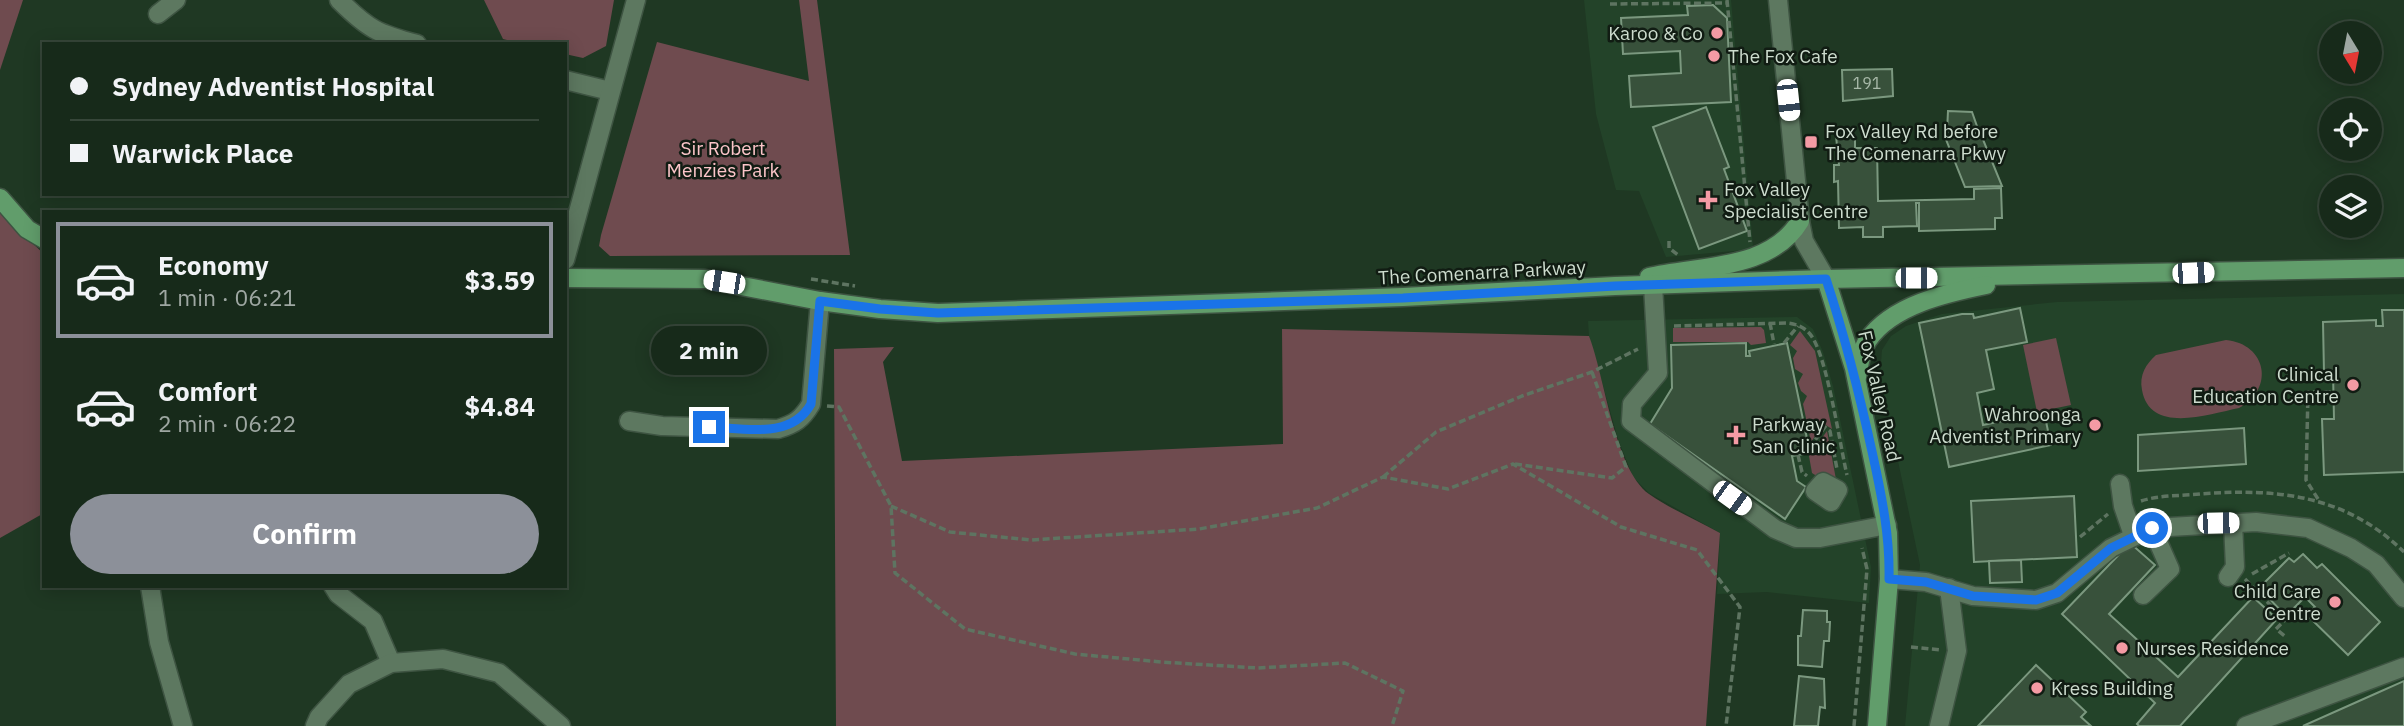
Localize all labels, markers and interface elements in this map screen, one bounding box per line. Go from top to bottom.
place label: Karoo & Co [1608,21,1703,45]
north arrow [2319,21,2382,84]
map controls [2319,21,2382,238]
marker: Karoo & Co [1709,25,1725,41]
place label: The Fox Cafe [1728,44,1838,68]
marker: The Fox Cafe [1706,48,1722,64]
text: Sydney Adventist Hospital [112,69,434,103]
house number: 191 [1853,73,1881,93]
car [1776,78,1801,122]
button: locate [2319,98,2382,161]
place label: Fox Valley Rd before The Comenarra Pkwy [1825,119,2007,165]
marker: Fox Valley Rd before The Comenarra Pkwy [1803,134,1819,150]
text: Warwick Place [112,136,293,170]
park label: Sir Robert Menzies Park [667,136,779,182]
button: layers [2319,175,2382,238]
place label: Fox Valley Specialist Centre [1724,177,1868,223]
marker: Fox Valley Specialist Centre [1698,190,1718,210]
text: Economy [158,248,269,282]
icon: car [74,249,137,312]
street label: The Comenarra Parkway [1378,255,1587,289]
car [2172,262,2215,284]
text: $3.59 [465,263,535,297]
car [702,268,747,296]
car [1896,268,1938,289]
text: 1 min · 06:21 [158,282,296,312]
callout: 2 min [651,326,767,374]
street label: Fox Valley Road [1853,328,1907,464]
text: 2 min [679,335,739,365]
place label: Clinical Education Centre [2192,362,2339,408]
text: Comfort [158,374,257,408]
icon: car [74,375,137,438]
marker: Clinical Education Centre [2345,377,2361,393]
text: $4.84 [465,389,535,423]
place label: Wahroonga Adventist Primary [1929,402,2082,448]
text: 2 min · 06:22 [158,408,296,438]
route end [693,411,725,443]
place label: Parkway San Clinic [1752,412,1836,458]
marker: Wahroonga Adventist Primary [2087,417,2103,433]
marker: Parkway San Clinic [1726,425,1746,445]
car [1709,477,1756,519]
button: Confirm [70,494,539,574]
route start [2136,512,2168,544]
car [2197,512,2240,534]
place label: Child Care Centre [2234,579,2321,625]
marker: Child Care Centre [2327,594,2343,610]
place label: Nurses Residence [2136,636,2289,660]
marker: Nurses Residence [2114,640,2130,656]
place label: Kress Building [2051,676,2173,700]
marker: Kress Building [2029,680,2045,696]

